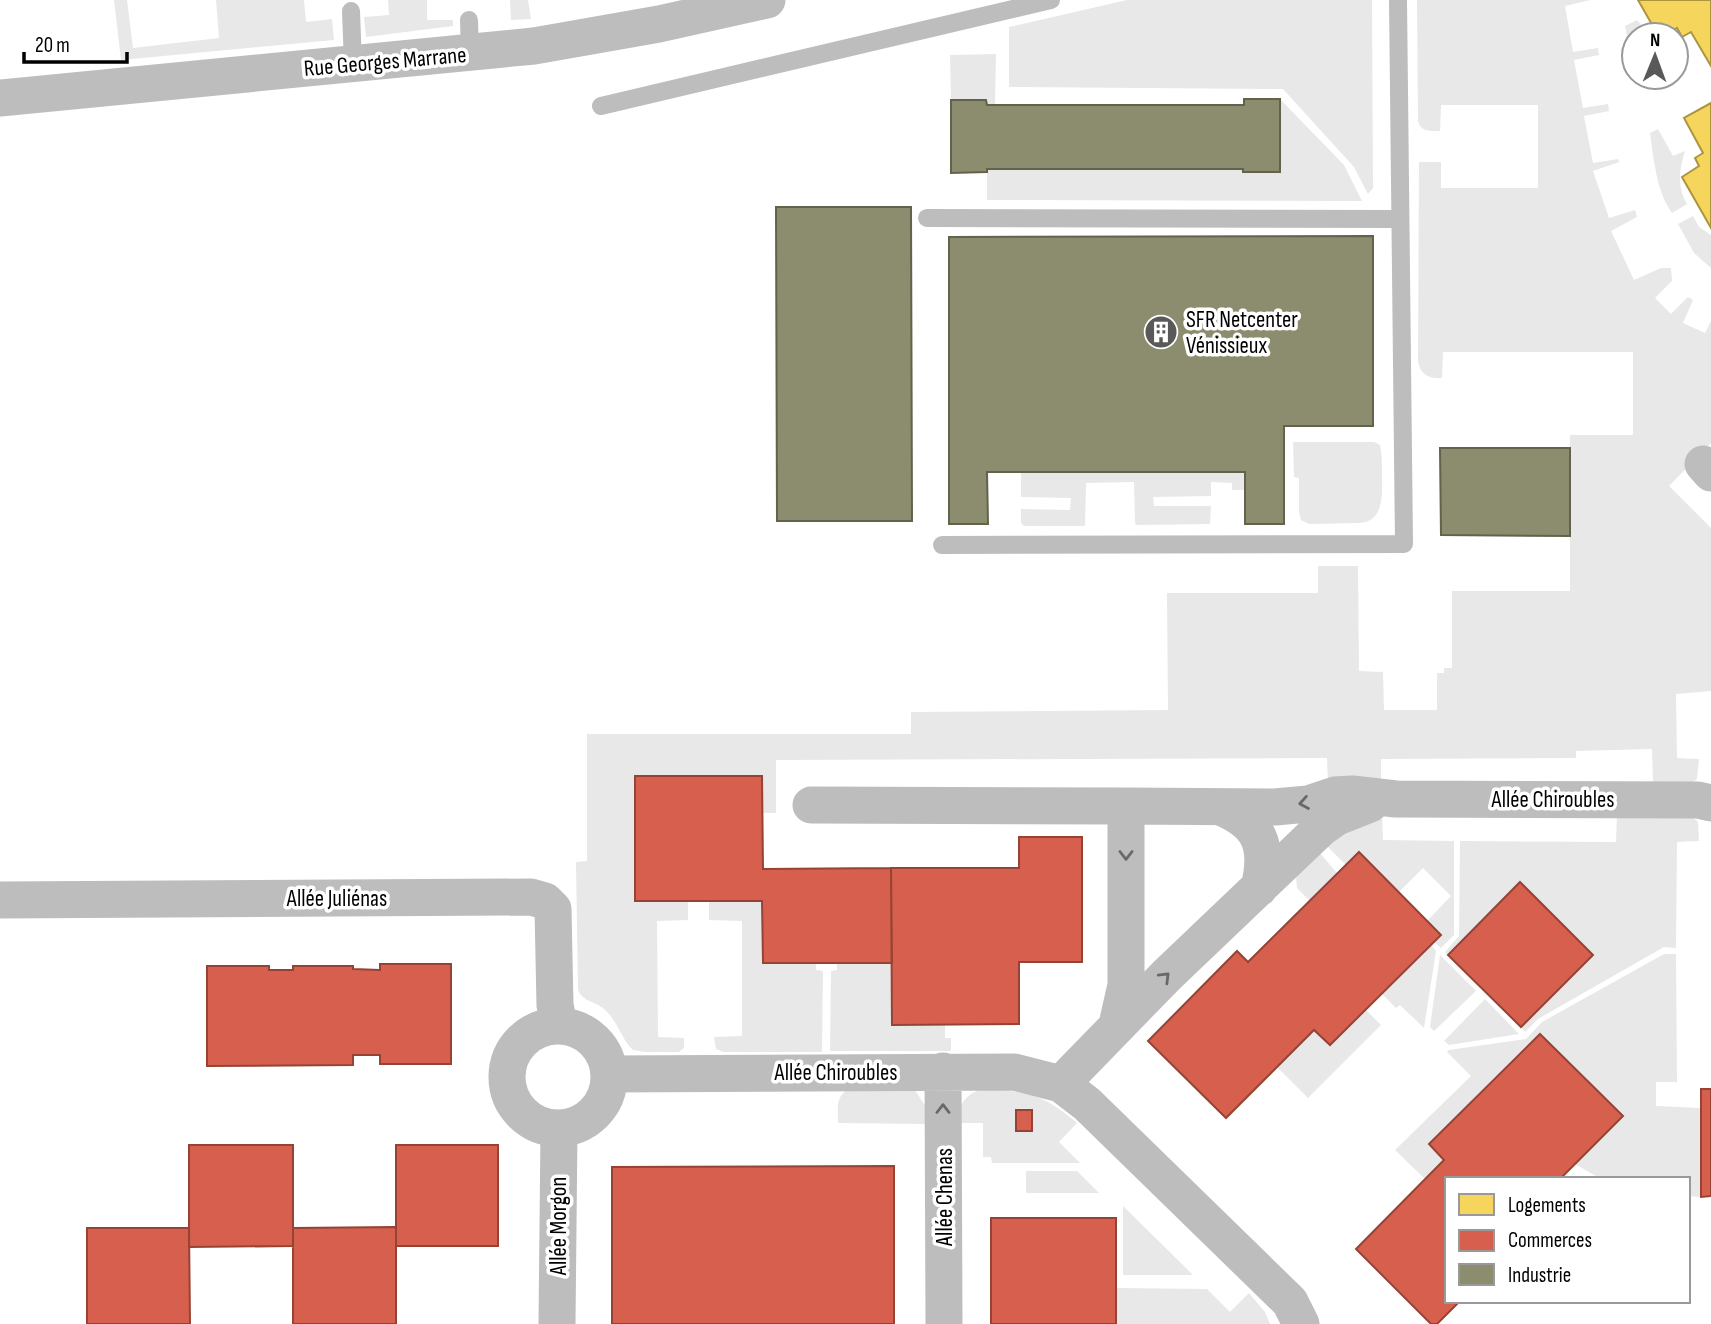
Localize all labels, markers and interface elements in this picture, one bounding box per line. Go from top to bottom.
scale bar [24,21,128,65]
north arrow [1620,21,1690,91]
text: N [1650,29,1661,52]
text: 20 m [35,33,70,58]
street label: Rue Georges Marrane [303,41,467,83]
place label: SFR Netcenter Vénissieux [1186,306,1298,360]
building icon: SFR Netcenter Vénissieux [1142,313,1180,351]
street label: Allée Chiroubles [1491,786,1614,814]
one-way arrow [1298,795,1310,810]
one-way arrow [1118,850,1134,861]
street label: Allée Juliénas [286,885,387,913]
one-way arrow [1157,972,1170,985]
street label: Allée Chiroubles [774,1059,897,1087]
one-way arrow [935,1103,951,1114]
street label: Allée Chenas [931,1148,959,1247]
street label: Allée Morgon [545,1177,573,1276]
legend [1445,1177,1690,1303]
text: Logements [1508,1193,1586,1218]
text: Commerces [1508,1228,1592,1253]
text: Industrie [1508,1263,1571,1288]

